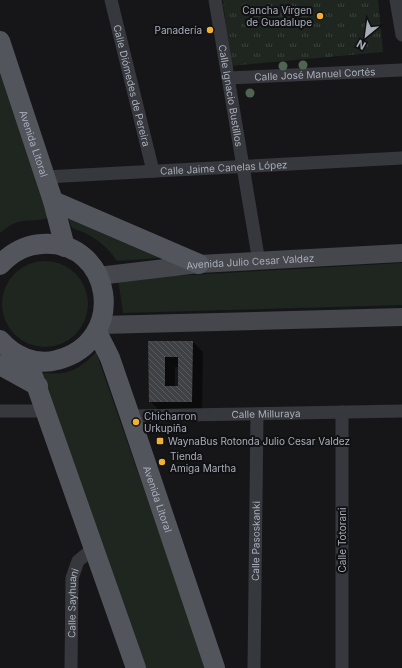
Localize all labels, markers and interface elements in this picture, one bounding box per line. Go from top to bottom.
place label: Cancha Virgen de Guadalupe [242,4,312,28]
marker: Cancha Virgen de Guadalupe [315,11,325,21]
north arrow [346,16,386,56]
street label: Calle Diómedes de Pereira [111,23,153,148]
place label: Panadería [155,24,202,36]
marker: Panadería [205,25,215,35]
text: N [354,37,368,53]
street label: Calle Ignacio Bustillos [217,44,246,148]
street label: Calle José Manuel Cortés [254,65,376,83]
street label: Avenida Litoral [17,109,51,178]
street label: Calle Jaime Canelas López [160,158,288,177]
street label: Avenida Julio Cesar Valdez [186,252,315,271]
street label: Calle Milluraya [231,407,301,420]
place label: Chicharron Urkupiña [144,410,196,434]
marker: Chicharron Urkupiña [131,417,141,427]
place label: WaynaBus Rotonda Julio Cesar Valdez [168,435,350,447]
marker: WaynaBus Rotonda Julio Cesar Valdez [155,436,165,446]
place label: Tienda Amiga Martha [170,450,236,474]
marker: Tienda Amiga Martha [157,457,167,467]
street label: Avenida Litoral [141,464,175,534]
street label: Calle Pasoskanki [249,501,262,581]
street label: Calle Totorani [336,508,348,572]
street label: Calle Sayhuani [65,567,81,638]

